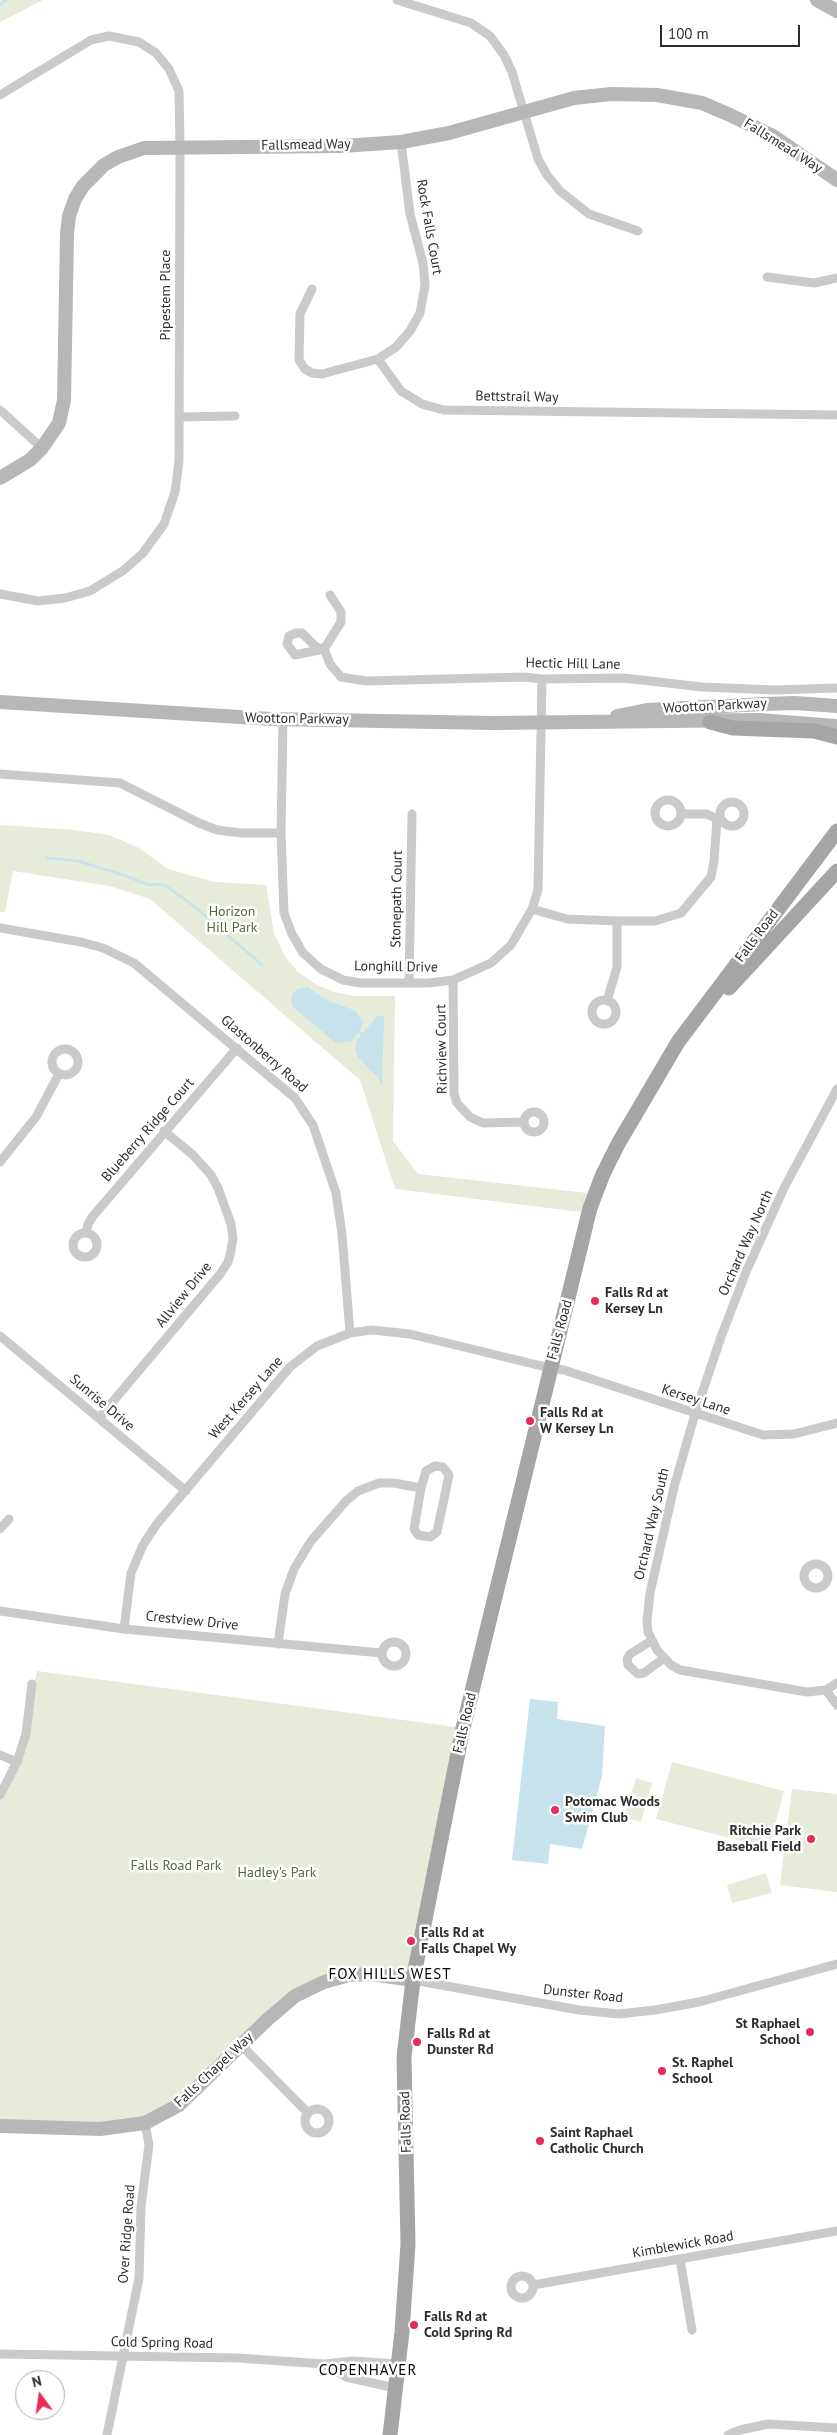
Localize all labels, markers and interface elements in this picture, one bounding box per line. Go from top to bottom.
scale bar [662,15,802,47]
text: 100 m [668,24,709,43]
street label: Fallsmead Way [741,115,825,177]
street label: Fallsmead Way [261,136,351,154]
street label: Rock Falls Court [412,178,446,276]
street label: Pipestem Place [158,250,174,340]
street label: Bettstrail Way [475,388,559,406]
street label: Hectic Hill Lane [525,655,621,673]
street label: Wootton Parkway [663,695,767,717]
street label: Wootton Parkway [245,710,349,728]
street label: Stonepath Court [388,850,406,948]
park label: Horizon Hill Park [207,904,257,936]
street label: Falls Road [732,906,782,966]
street label: Longhill Drive [354,958,438,976]
street label: Richview Court [433,1004,451,1094]
street label: Glastonberry Road [217,1012,311,1096]
street label: Blueberry Ridge Court [98,1075,198,1185]
street label: Orchard Way North [715,1188,777,1298]
street label: Allview Drive [153,1259,215,1331]
place label: Falls Rd at Kersey Ln [605,1285,668,1318]
marker: Falls Rd at Kersey Ln [589,1295,601,1307]
street label: Falls Road [544,1298,576,1362]
street label: West Kersey Lane [206,1353,286,1443]
street label: Sunrise Drive [66,1371,138,1435]
street label: Kersey Lane [659,1381,733,1419]
place label: Falls Rd at W Kersey Ln [540,1405,614,1438]
marker: Falls Rd at W Kersey Ln [524,1415,536,1427]
street label: Orchard Way South [631,1466,673,1582]
street label: Crestview Drive [145,1608,239,1634]
street label: Falls Road [450,1691,480,1755]
place label: Potomac Woods Swim Club [565,1794,660,1826]
marker: Potomac Woods Swim Club [549,1804,561,1816]
place label: Ritchie Park Baseball Field [717,1823,801,1855]
marker: Ritchie Park Baseball Field [805,1833,817,1845]
park label: Falls Road Park [130,1858,222,1874]
park label: Hadley's Park [238,1865,316,1881]
place label: Falls Rd at Falls Chapel Wy [421,1925,516,1958]
marker: Falls Rd at Falls Chapel Wy [405,1935,417,1947]
district label: FOX HILLS WEST [327,1966,453,1984]
street label: Dunster Road [542,1981,624,2007]
place label: St Raphael School [735,2016,800,2048]
place label: Falls Rd at Dunster Rd [427,2026,493,2058]
marker: St Raphael School [804,2026,816,2038]
street label: Falls Chapel Way [171,2029,257,2111]
marker: Falls Rd at Dunster Rd [411,2036,423,2048]
place label: St. Raphel School [672,2055,733,2088]
marker: St. Raphel School [656,2065,668,2077]
street label: Falls Road [397,2091,415,2153]
place label: Saint Raphael Catholic Church [550,2125,644,2158]
marker: Saint Raphael Catholic Church [534,2135,546,2147]
street label: Over Ridge Road [115,2184,139,2284]
street label: Kimblewick Road [631,2228,735,2262]
place label: Falls Rd at Cold Spring Rd [424,2309,512,2342]
marker: Falls Rd at Cold Spring Rd [408,2319,420,2331]
street label: Cold Spring Road [111,2334,213,2352]
district label: COPENHAVER [317,2362,419,2380]
north arrow [15,2370,65,2420]
text: N [30,2372,43,2391]

